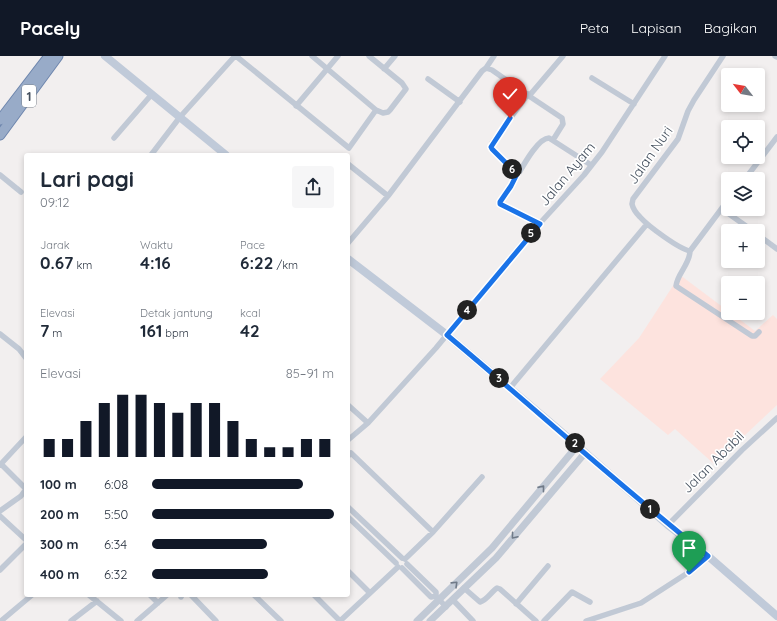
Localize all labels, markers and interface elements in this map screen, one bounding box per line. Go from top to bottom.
text: Pacely [20,16,80,40]
text: Peta [580,19,609,37]
text: Lapisan [631,19,682,37]
text: Bagikan [704,19,757,37]
north arrow [721,68,765,112]
map controls [721,68,765,320]
pin [493,77,527,118]
icon: check [499,83,521,105]
road number: 1 [22,85,36,107]
button: locate [721,120,765,164]
street label: Jalan Nuri [624,123,676,187]
street label: Jalan Ayam [535,138,599,210]
pin: 6 [502,159,522,179]
text: 6 [509,162,515,176]
text: Lari pagi [40,165,134,193]
button: share [292,166,334,208]
button: layers [721,172,765,216]
text: 09:12 [40,194,69,210]
pin: 5 [521,223,541,243]
button: + [721,224,765,268]
text: 5 [528,226,534,240]
text: Jarak [40,238,70,252]
text: Waktu [140,238,173,252]
text: Pace [240,238,265,252]
text: 0.67 [40,252,73,273]
text: 4:16 [140,252,171,273]
text: 6:22 [240,252,273,273]
text: km [73,258,92,272]
text: /km [273,258,298,272]
button: − [721,276,765,320]
pin: 4 [457,300,477,320]
text: 4 [464,303,470,317]
text: Elevasi [40,306,75,320]
text: Detak jantung [140,306,213,320]
text: kcal [240,306,261,320]
text: 7 [40,320,49,341]
text: 161 [140,320,162,341]
text: 42 [240,320,260,341]
text: m [49,326,62,340]
text: bpm [162,326,189,340]
text: Elevasi [40,365,81,381]
text: 85–91 m [286,365,334,381]
pin: 3 [489,368,509,388]
text: 3 [496,371,502,385]
street label: Jalan Ababil [678,427,748,497]
pin: 2 [565,433,585,453]
text: 2 [572,436,578,450]
text: 100 m [40,476,77,492]
text: 6:08 [104,476,128,492]
one-way arrow [538,485,545,492]
pin: 1 [640,499,660,519]
text: 1 [648,502,652,516]
text: 200 m [40,506,79,522]
text: 5:50 [104,506,128,522]
one-way arrow [512,531,519,538]
pin [672,531,706,572]
text: 300 m [40,536,79,552]
text: 6:34 [104,536,127,552]
icon: arrive [678,537,700,559]
text: 400 m [40,566,79,582]
text: 6:32 [104,566,127,582]
one-way arrow [450,581,458,589]

